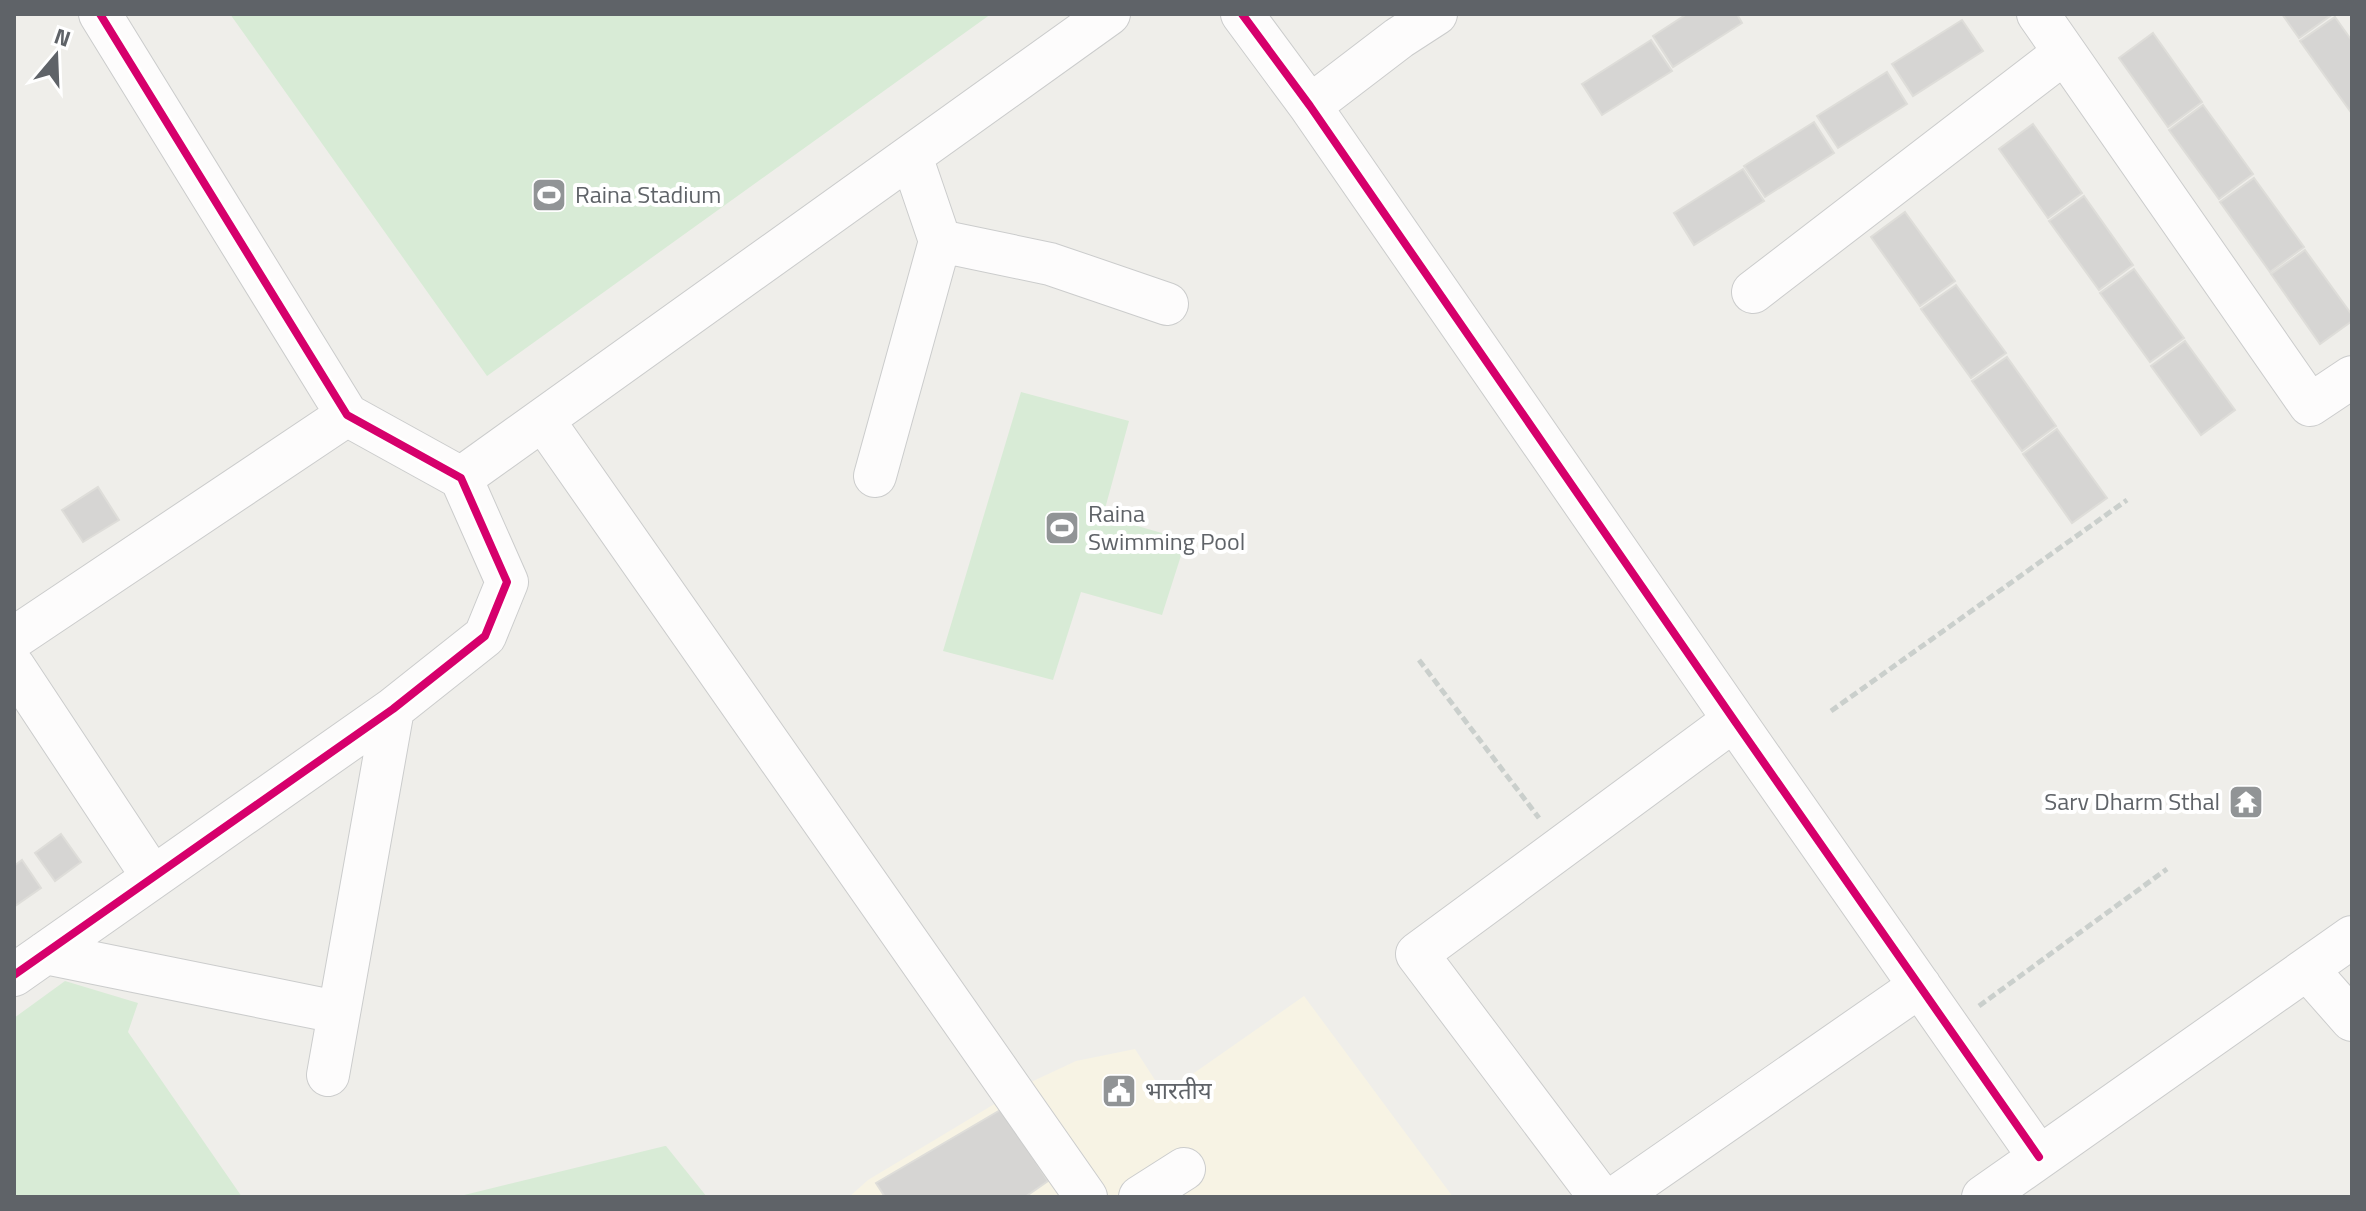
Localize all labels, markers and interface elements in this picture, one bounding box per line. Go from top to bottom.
north arrow [16,16,96,96]
text: N [50,19,75,56]
sports icon: Raina Stadium [530,176,568,214]
place label: Raina Stadium [575,176,721,212]
place label: Raina Swimming Pool [1088,495,1245,559]
sports icon: Raina Swimming Pool [1043,509,1081,547]
place label: Sarv Dharm Sthal [2044,783,2220,819]
temple icon: Sarv Dharm Sthal [2227,783,2265,821]
public building icon: भारतीय [1100,1072,1138,1110]
place label: भारतीय [1145,1072,1213,1108]

